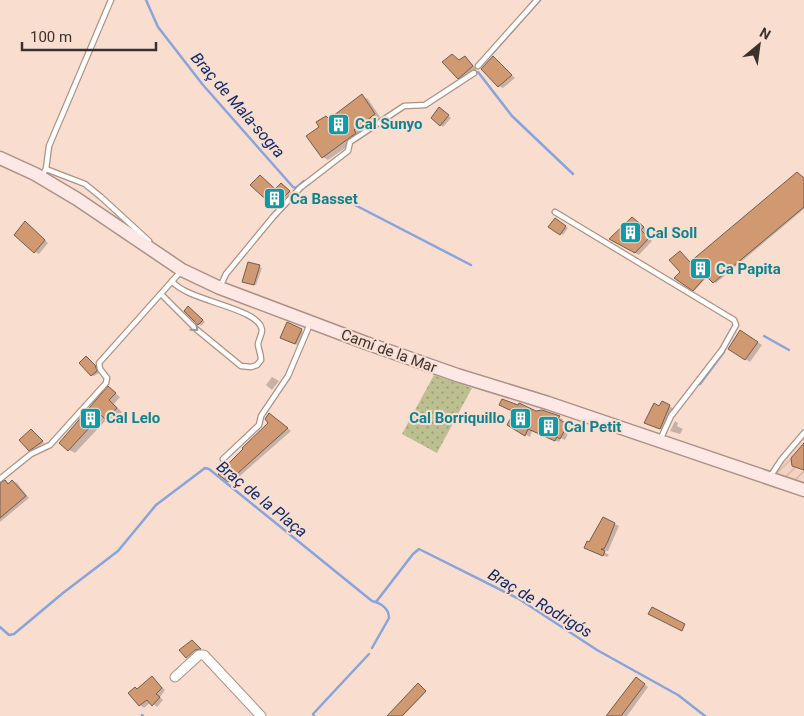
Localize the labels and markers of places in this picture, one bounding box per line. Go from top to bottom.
building icon: Cal Sunyo [327,112,351,136]
place label: Cal Sunyo [355,115,423,133]
building icon: Ca Basset [262,187,286,211]
place label: Ca Basset [290,190,358,208]
building icon: Cal Soll [618,221,642,245]
place label: Cal Soll [646,224,697,242]
building icon: Ca Papita [688,257,712,281]
place label: Ca Papita [716,260,781,278]
building icon: Cal Lelo [78,406,102,430]
building icon: Cal Borriquillo [509,406,533,430]
place label: Cal Lelo [106,409,160,427]
place label: Cal Borriquillo [409,409,505,427]
building icon: Cal Petit [536,415,560,439]
place label: Cal Petit [564,418,621,436]

